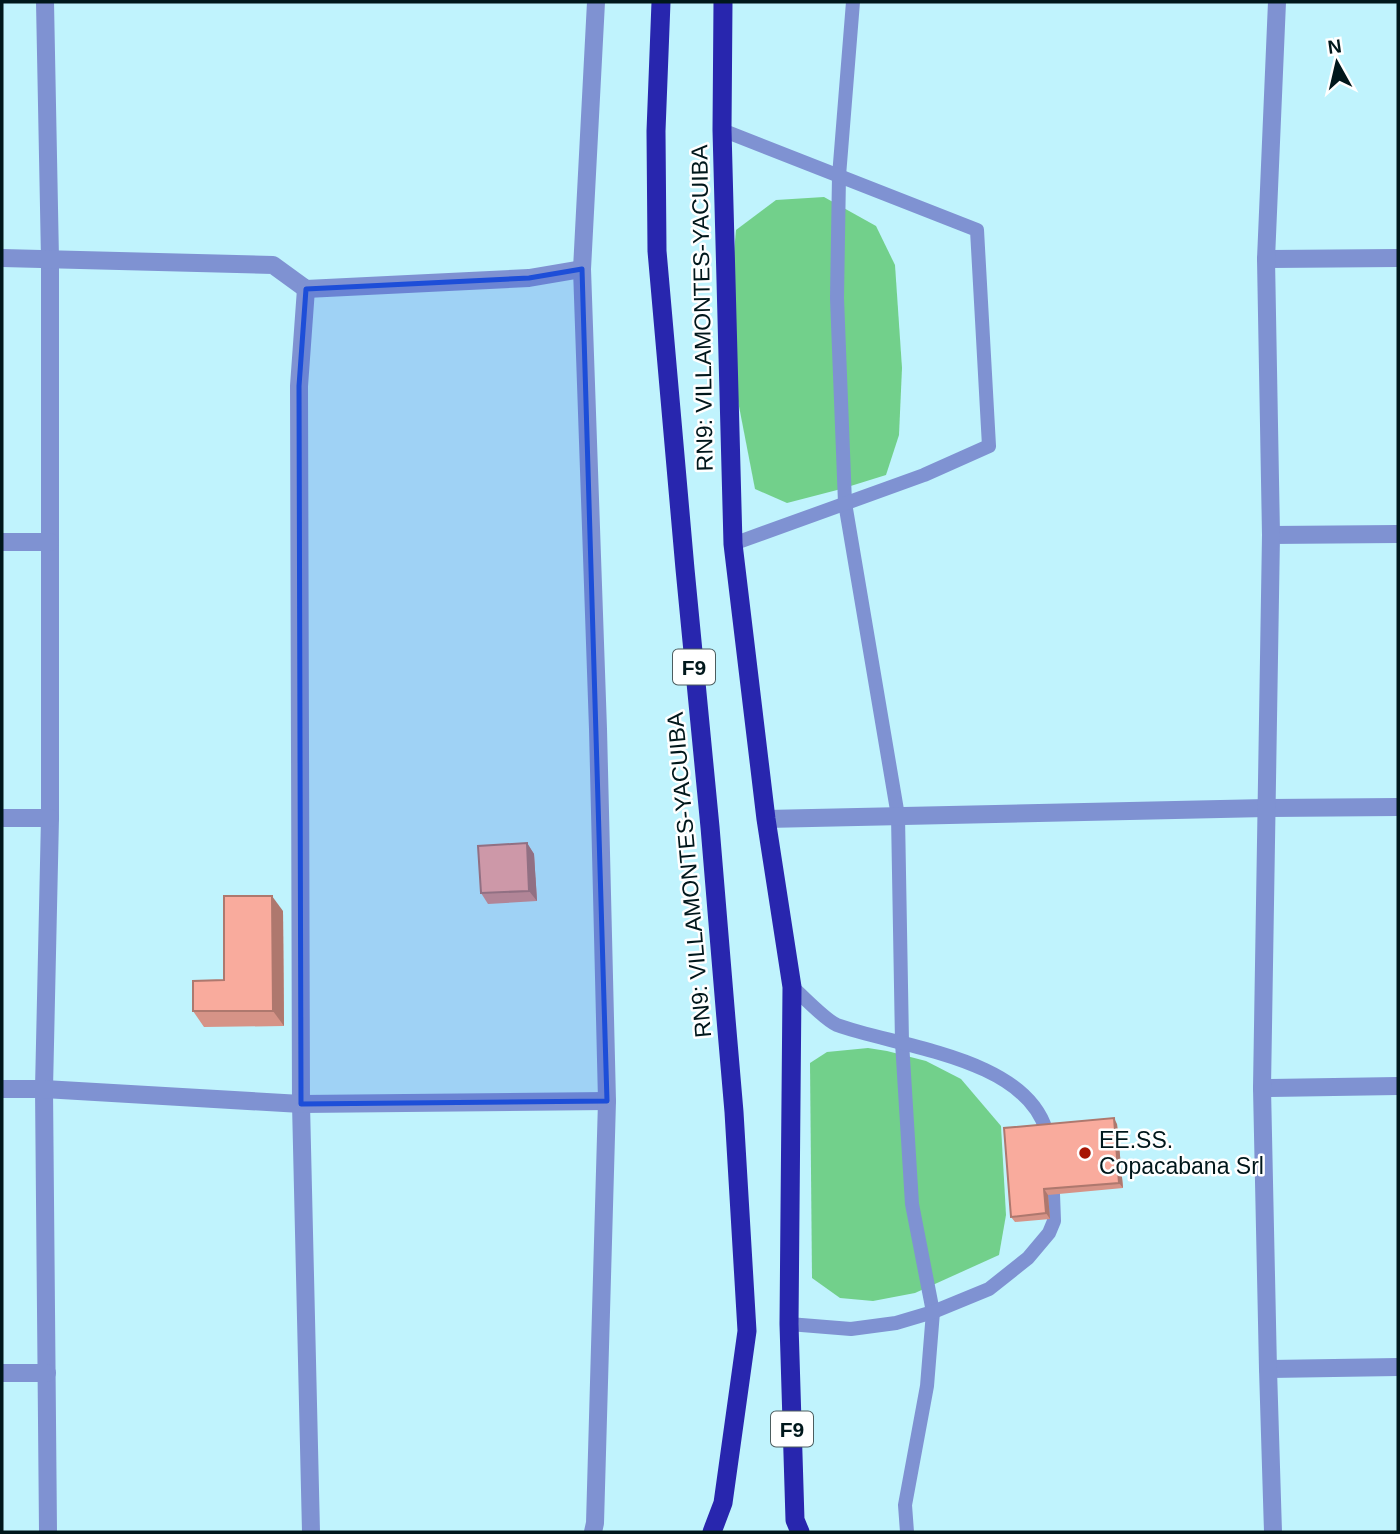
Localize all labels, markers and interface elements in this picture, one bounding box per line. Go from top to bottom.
north arrow [1302,28,1372,98]
text: N [1326,35,1343,58]
street label: RN9: VILLAMONTES-YACUIBA [686,144,718,472]
road number: F9 [673,650,715,684]
street label: RN9: VILLAMONTES-YACUIBA [662,710,716,1039]
place label: EE.SS. Copacabana Srl [1099,1127,1264,1179]
marker: EE.SS. Copacabana Srl [1077,1145,1093,1161]
road number: F9 [771,1412,813,1446]

